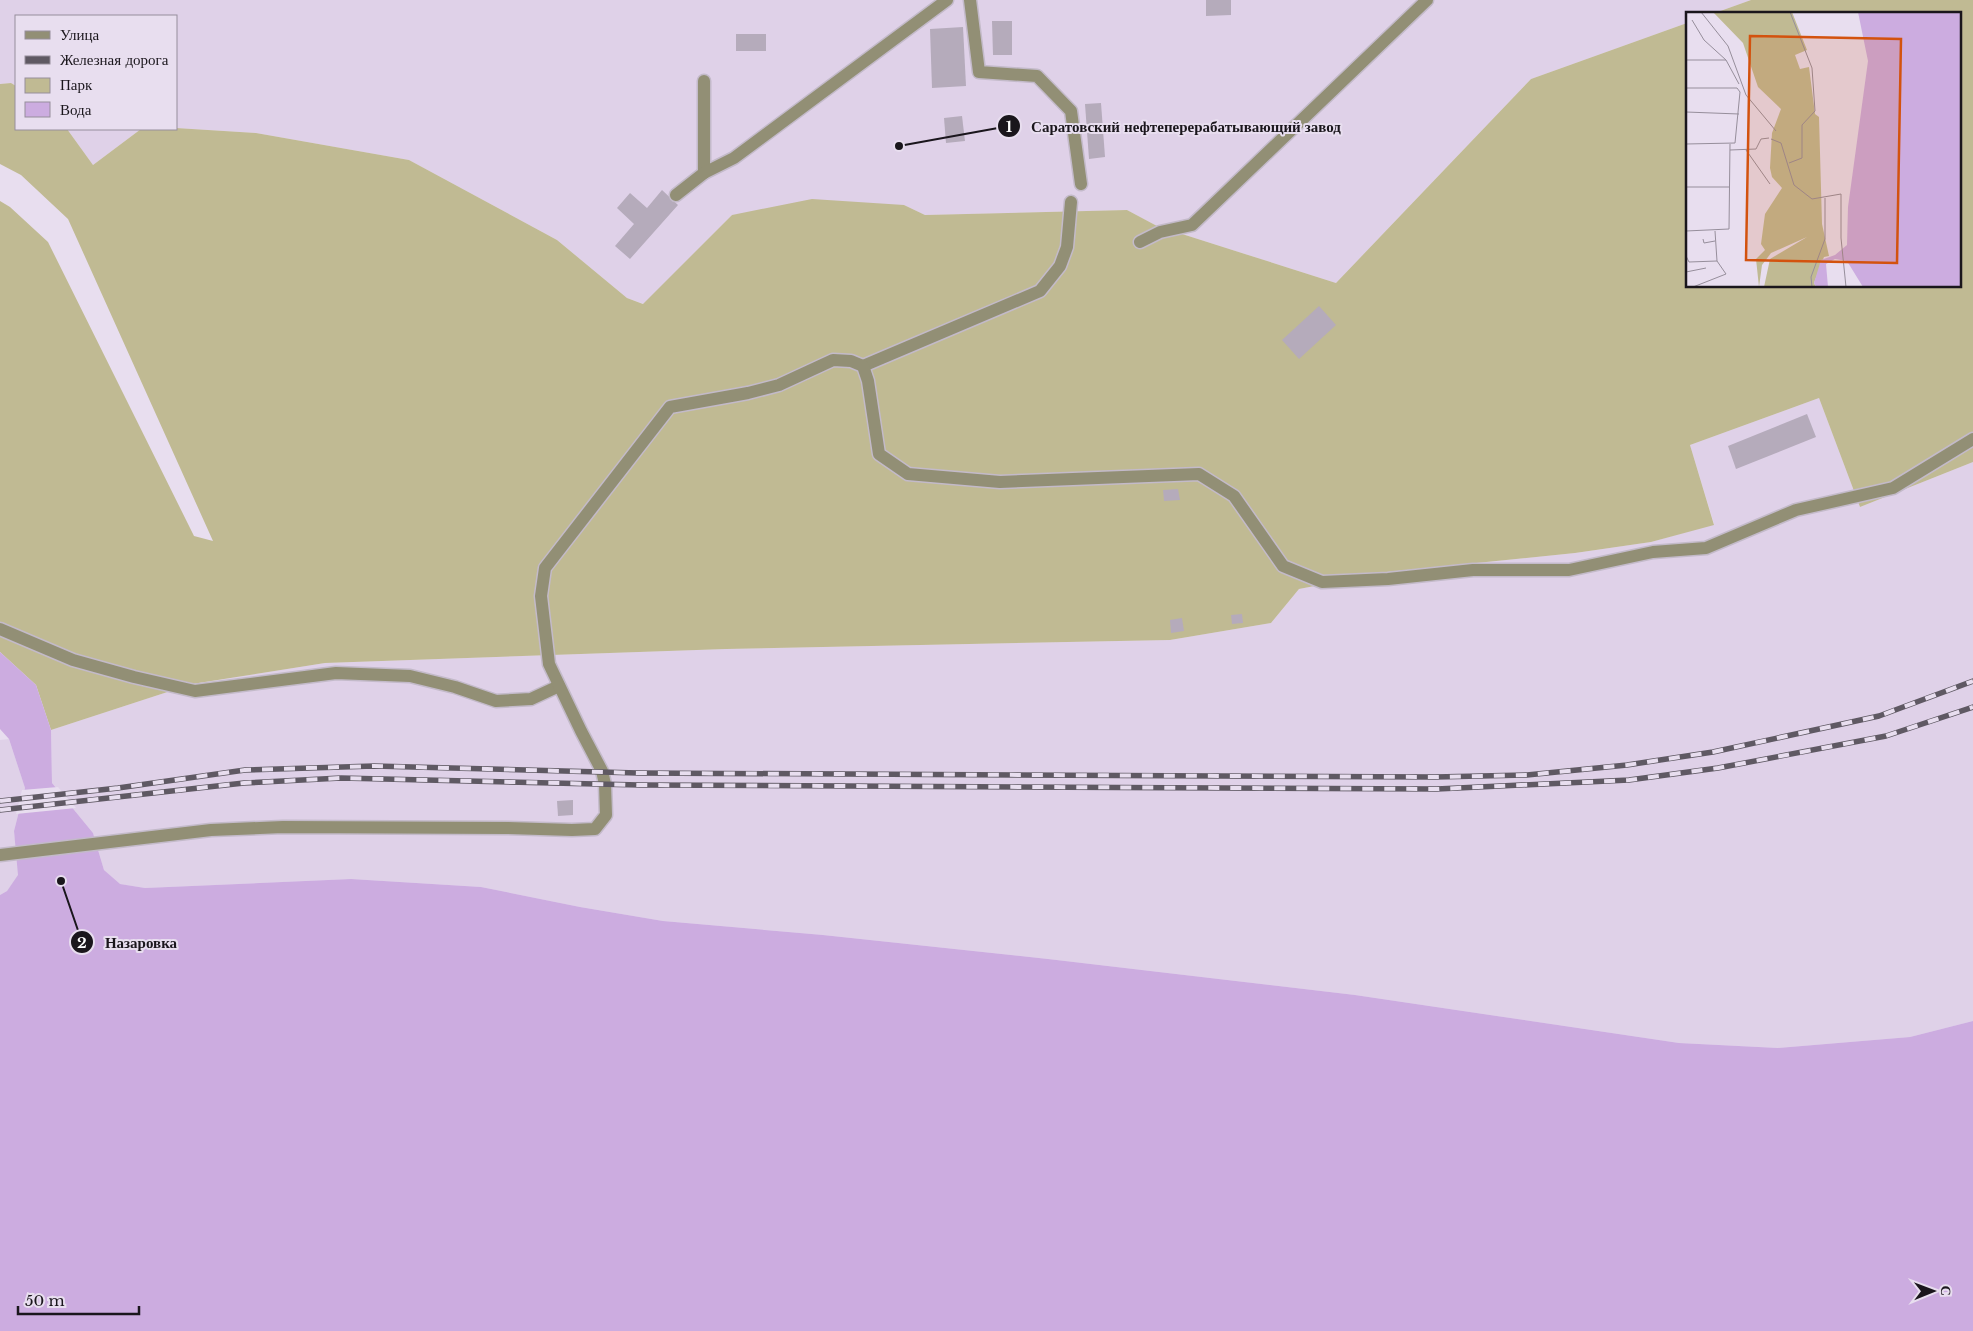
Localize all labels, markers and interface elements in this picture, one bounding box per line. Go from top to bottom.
inset map [1686,12,1960,288]
legend [15,15,178,130]
text: Улица [60,25,99,44]
text: Железная дорога [60,50,169,69]
text: Парк [60,75,93,94]
text: Вода [60,100,92,119]
callout: Саратовский нефтеперерабатывающий завод [996,111,1351,141]
text: 1 [1006,117,1013,136]
text: Саратовский нефтеперерабатывающий завод [1031,117,1341,136]
callout: Назаровка [70,927,187,957]
text: 2 [77,933,87,952]
text: Назаровка [105,933,178,952]
north arrow [1908,1266,1958,1316]
scale bar [18,1284,139,1316]
text: С [1937,1286,1955,1296]
text: 50 m [25,1291,65,1310]

